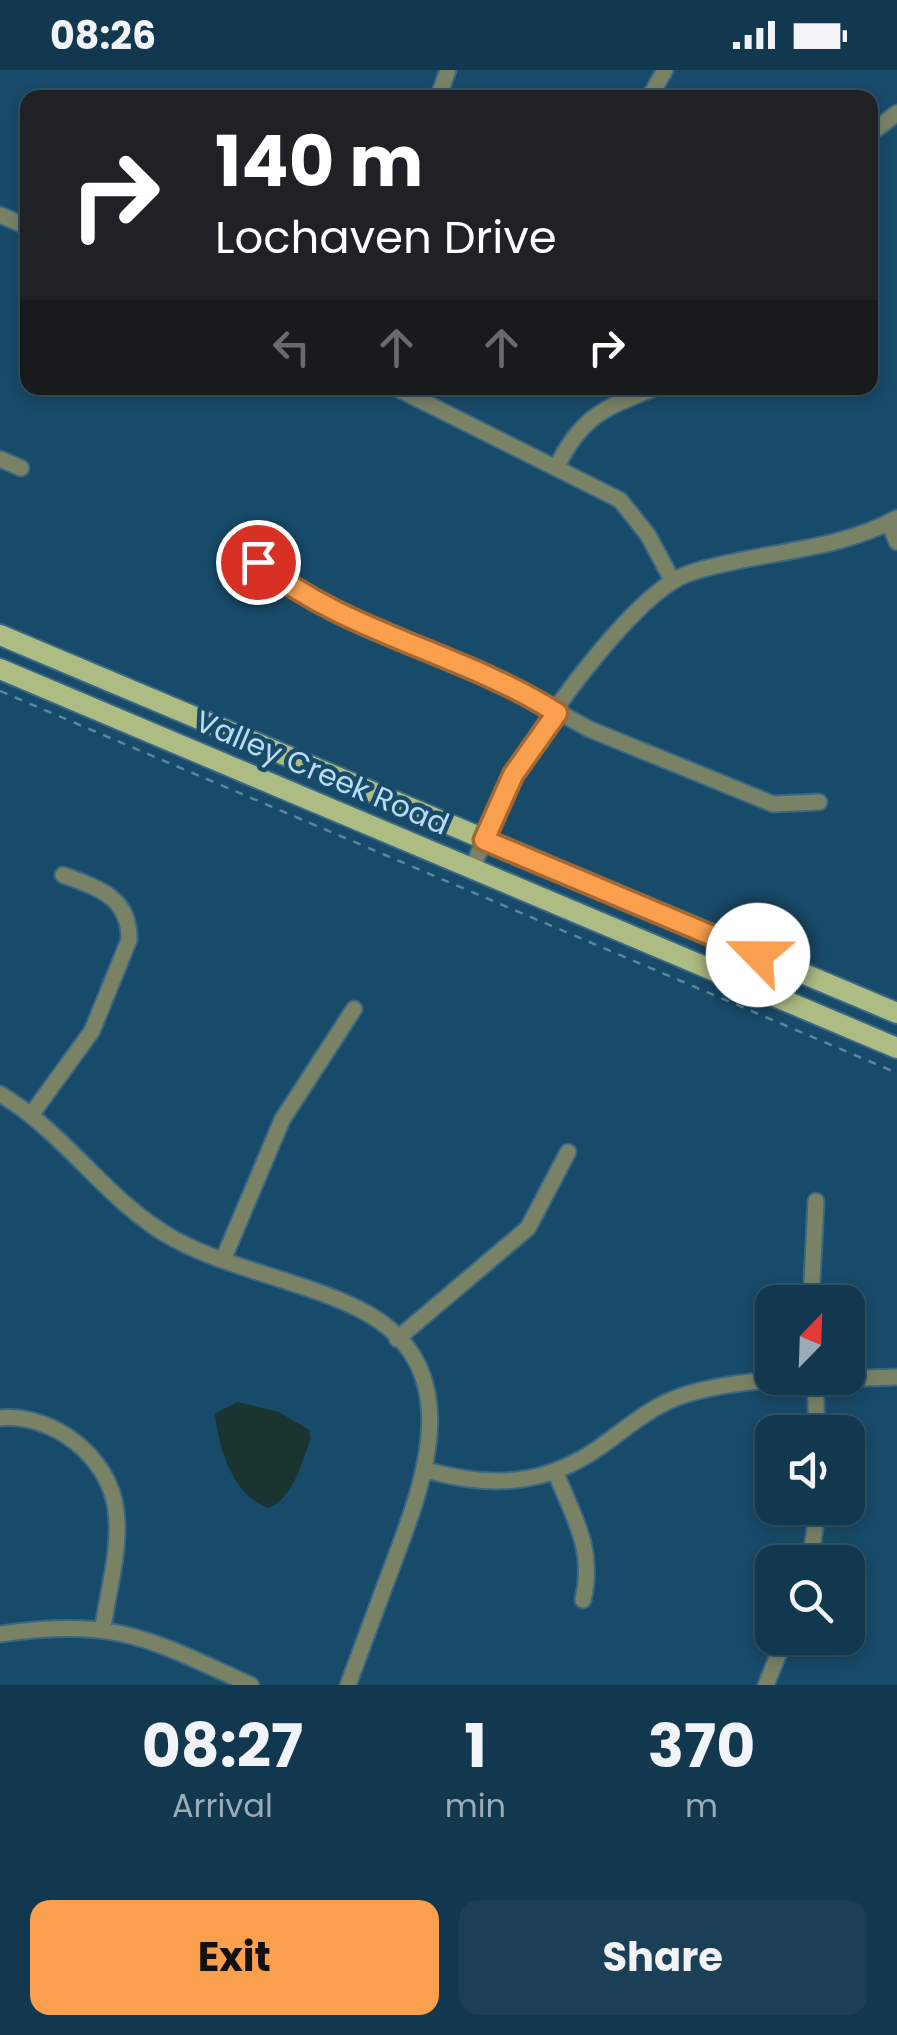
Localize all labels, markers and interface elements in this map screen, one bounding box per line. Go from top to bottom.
text: 08:26 [50,9,156,62]
text: 140 m [215,112,423,211]
icon: right [50,130,180,260]
text: Lochaven Drive [215,206,557,269]
icon: left [264,320,319,375]
icon: ahead [369,320,424,375]
icon: ahead [474,320,529,375]
icon: right [579,320,634,375]
pin [216,520,301,605]
icon: arrive [231,535,286,590]
street label: Valley Creek Road [189,700,456,845]
position arrow [706,903,810,1007]
north arrow [755,1285,865,1395]
map controls [755,1285,865,1655]
button: sound [755,1415,865,1525]
button: search [755,1545,865,1655]
text: 08:27 [142,1704,303,1788]
text: 1 [464,1704,487,1788]
text: 370 [648,1704,755,1788]
text: Arrival [172,1783,273,1828]
text: min [445,1783,506,1828]
text: m [685,1783,718,1828]
button: Exit [30,1900,439,2015]
button: Share [459,1900,867,2015]

